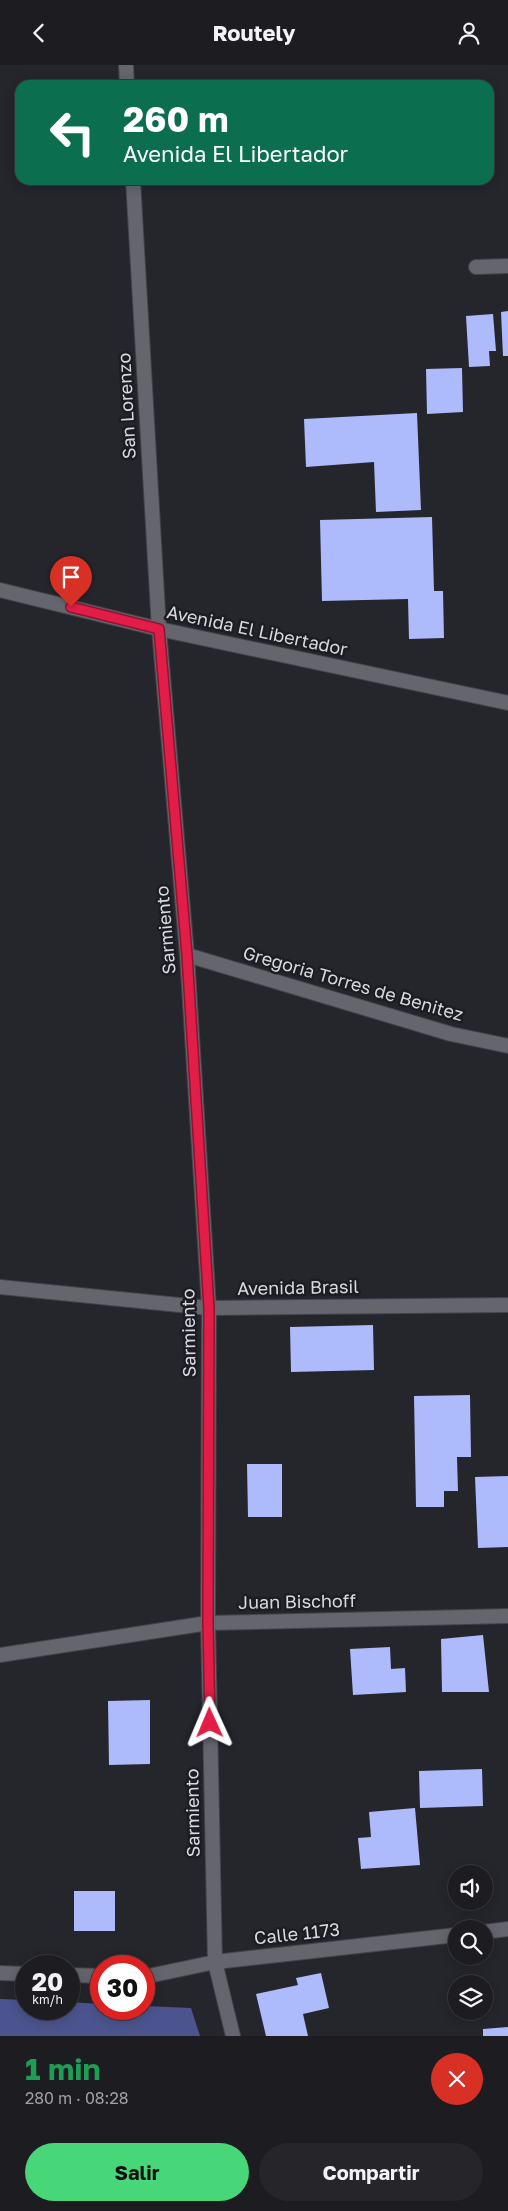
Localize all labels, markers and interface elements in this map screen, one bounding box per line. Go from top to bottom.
icon: back [25,19,53,47]
text: Routely [212,19,296,46]
icon: person [455,19,483,47]
text: 260 m [123,98,229,140]
icon: left [40,100,105,165]
text: Avenida El Libertador [123,140,348,167]
street label: San Lorenzo [112,352,140,460]
pin [50,556,92,607]
icon: arrive [57,563,85,591]
street label: Avenida El Libertador [165,600,350,660]
street label: Sarmiento [150,885,180,975]
street label: Gregoria Torres de Benitez [241,941,466,1025]
street label: Avenida Brasil [237,1275,359,1299]
street label: Sarmiento [176,1288,200,1378]
street label: Juan Bischoff [238,1589,357,1613]
position arrow [183,1696,235,1748]
street label: Sarmiento [180,1768,204,1858]
map controls [448,1865,493,2020]
button: sound [448,1865,493,1910]
street label: Calle 1173 [253,1918,341,1948]
button: search [448,1920,493,1965]
speed limit sign: 30 [90,1955,155,2020]
text: 20 [32,1966,63,1997]
button: layers [448,1975,493,2020]
text: km/h [32,1992,63,2007]
text: 1 min [25,2051,101,2087]
button: close [431,2053,483,2105]
text: 280 m · 08:28 [25,2088,128,2108]
button: Salir [25,2143,249,2201]
button: Compartir [259,2143,483,2201]

